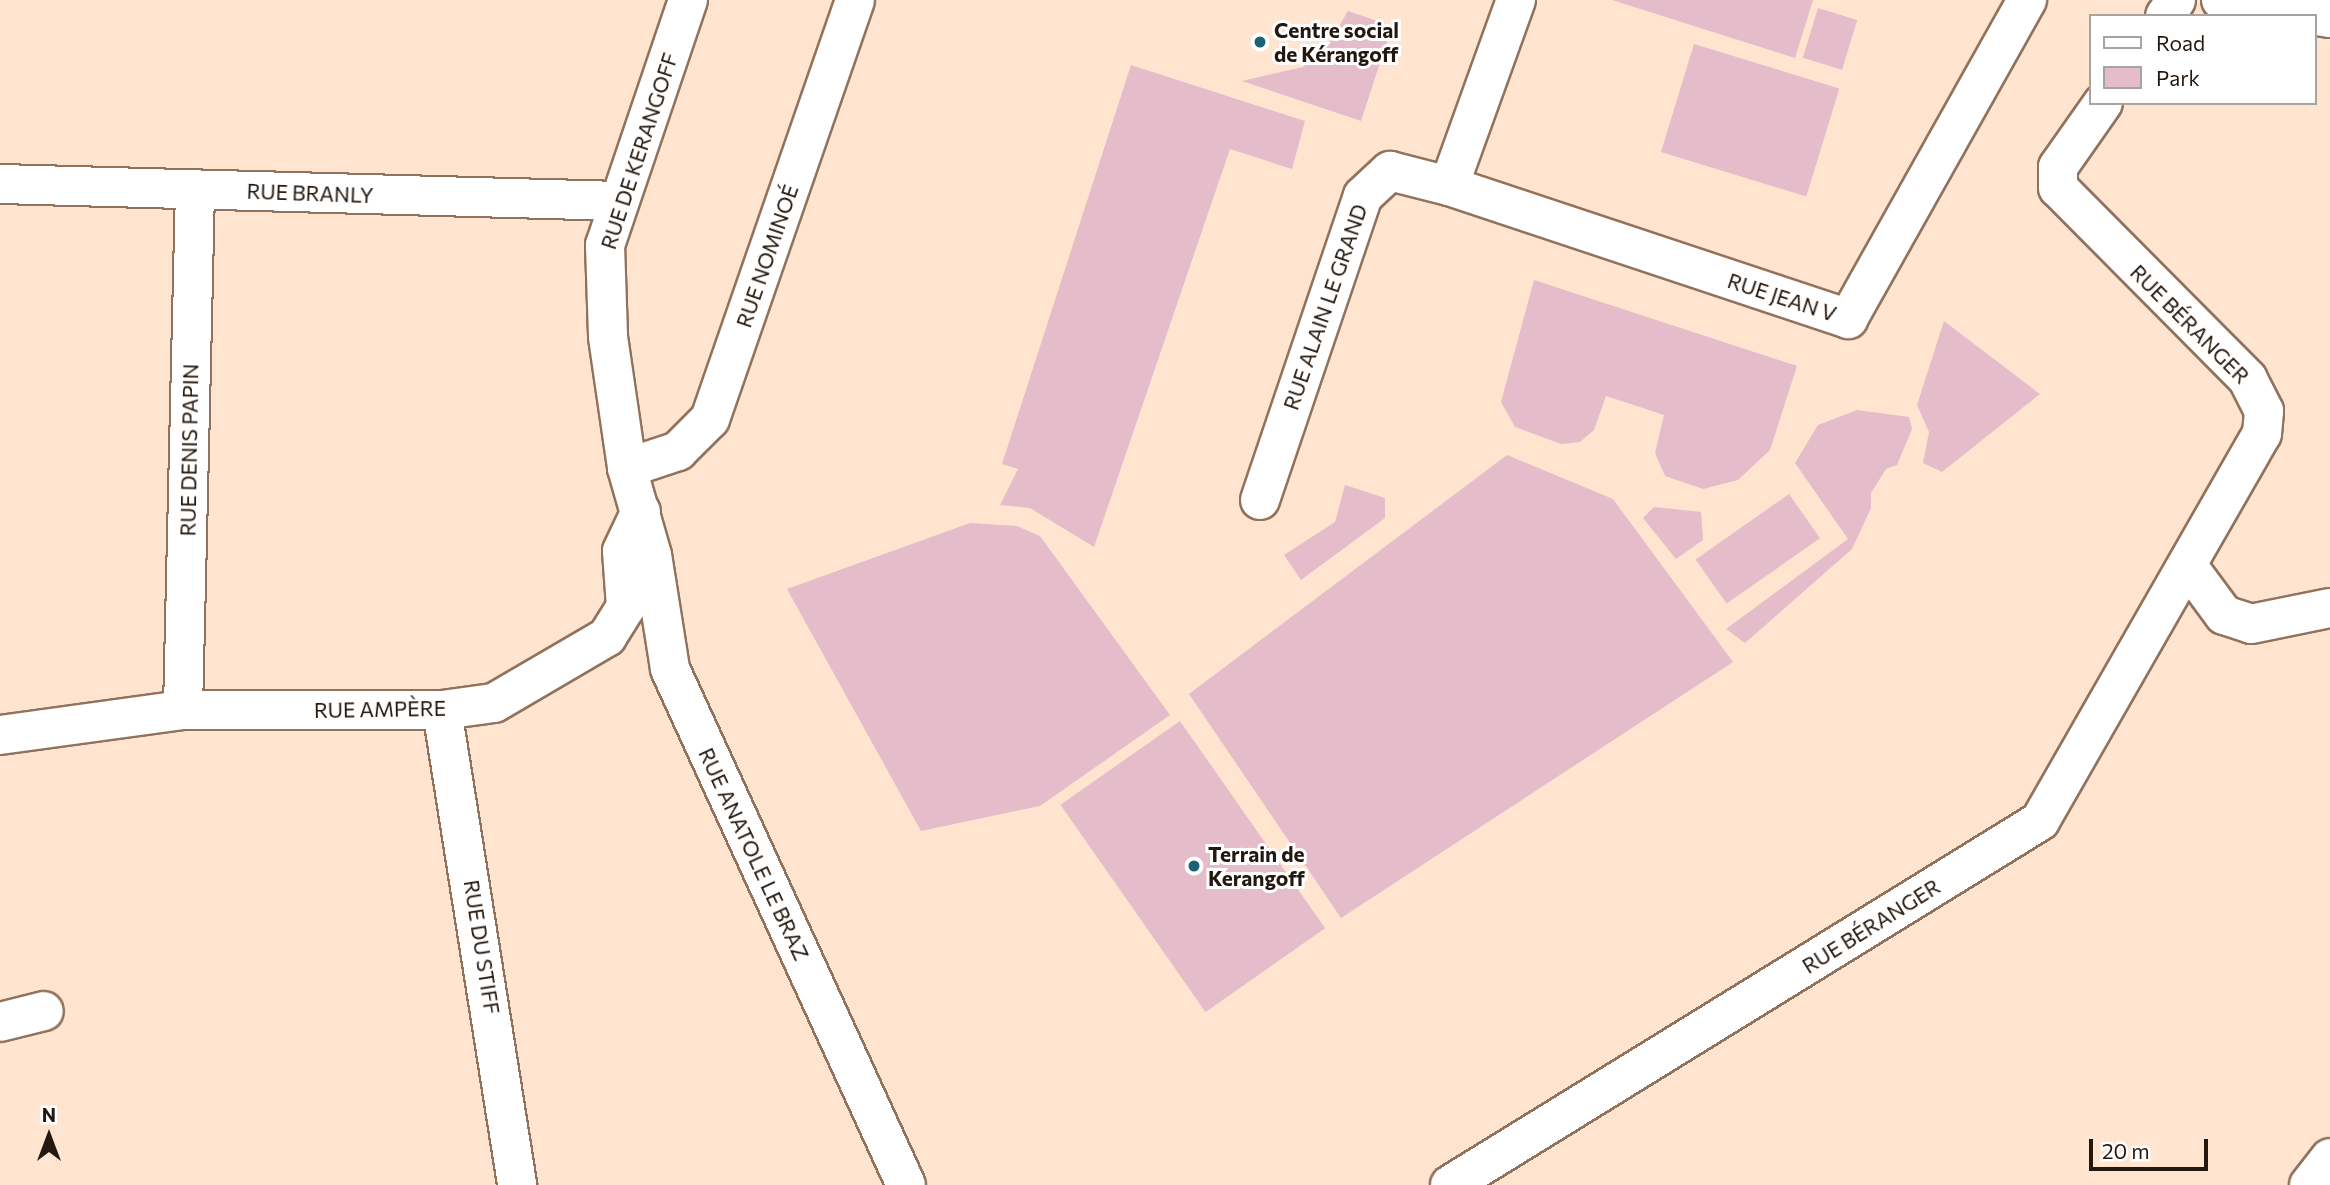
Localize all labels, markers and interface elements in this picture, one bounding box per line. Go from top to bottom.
legend [2088,14,2316,105]
place label: Centre social de Kérangoff [1274,17,1399,67]
text: Road [2156,30,2205,55]
marker: Centre social de Kérangoff [1252,34,1268,50]
street label: RUE DE KERANGOFF [595,50,683,252]
text: Park [2156,65,2200,90]
street label: RUE BRANLY [246,178,374,208]
street label: RUE NOMINOÉ [731,181,803,331]
street label: RUE ALAIN LE GRAND [1278,201,1372,413]
street label: RUE BÉRANGER [2125,259,2255,389]
street label: RUE JEAN V [1724,268,1840,326]
street label: RUE DENIS PAPIN [175,363,203,537]
street label: RUE AMPÈRE [314,695,446,723]
street label: RUE ANATOLE LE BRAZ [694,744,814,964]
place label: Terrain de Kerangoff [1208,841,1305,891]
marker: Terrain de Kerangoff [1186,858,1202,874]
street label: RUE BÉRANGER [1797,874,1945,978]
street label: RUE DU STIFF [459,878,505,1016]
north arrow [14,1101,84,1171]
text: N [42,1103,56,1126]
scale bar [2092,1126,2211,1170]
text: 20 m [2102,1138,2150,1163]

